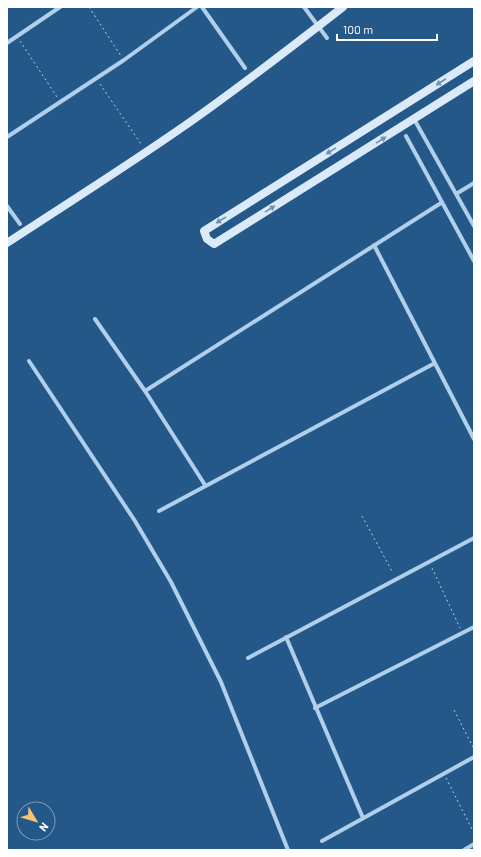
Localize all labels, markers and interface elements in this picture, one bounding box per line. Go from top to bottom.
scale bar [337,16,437,42]
text: 100 m [343,22,373,36]
one-way arrow [435,78,447,85]
one-way arrow [376,136,386,144]
one-way arrow [326,147,336,155]
one-way arrow [265,205,275,213]
one-way arrow [215,217,227,224]
north arrow [16,801,56,841]
text: N [37,821,52,834]

